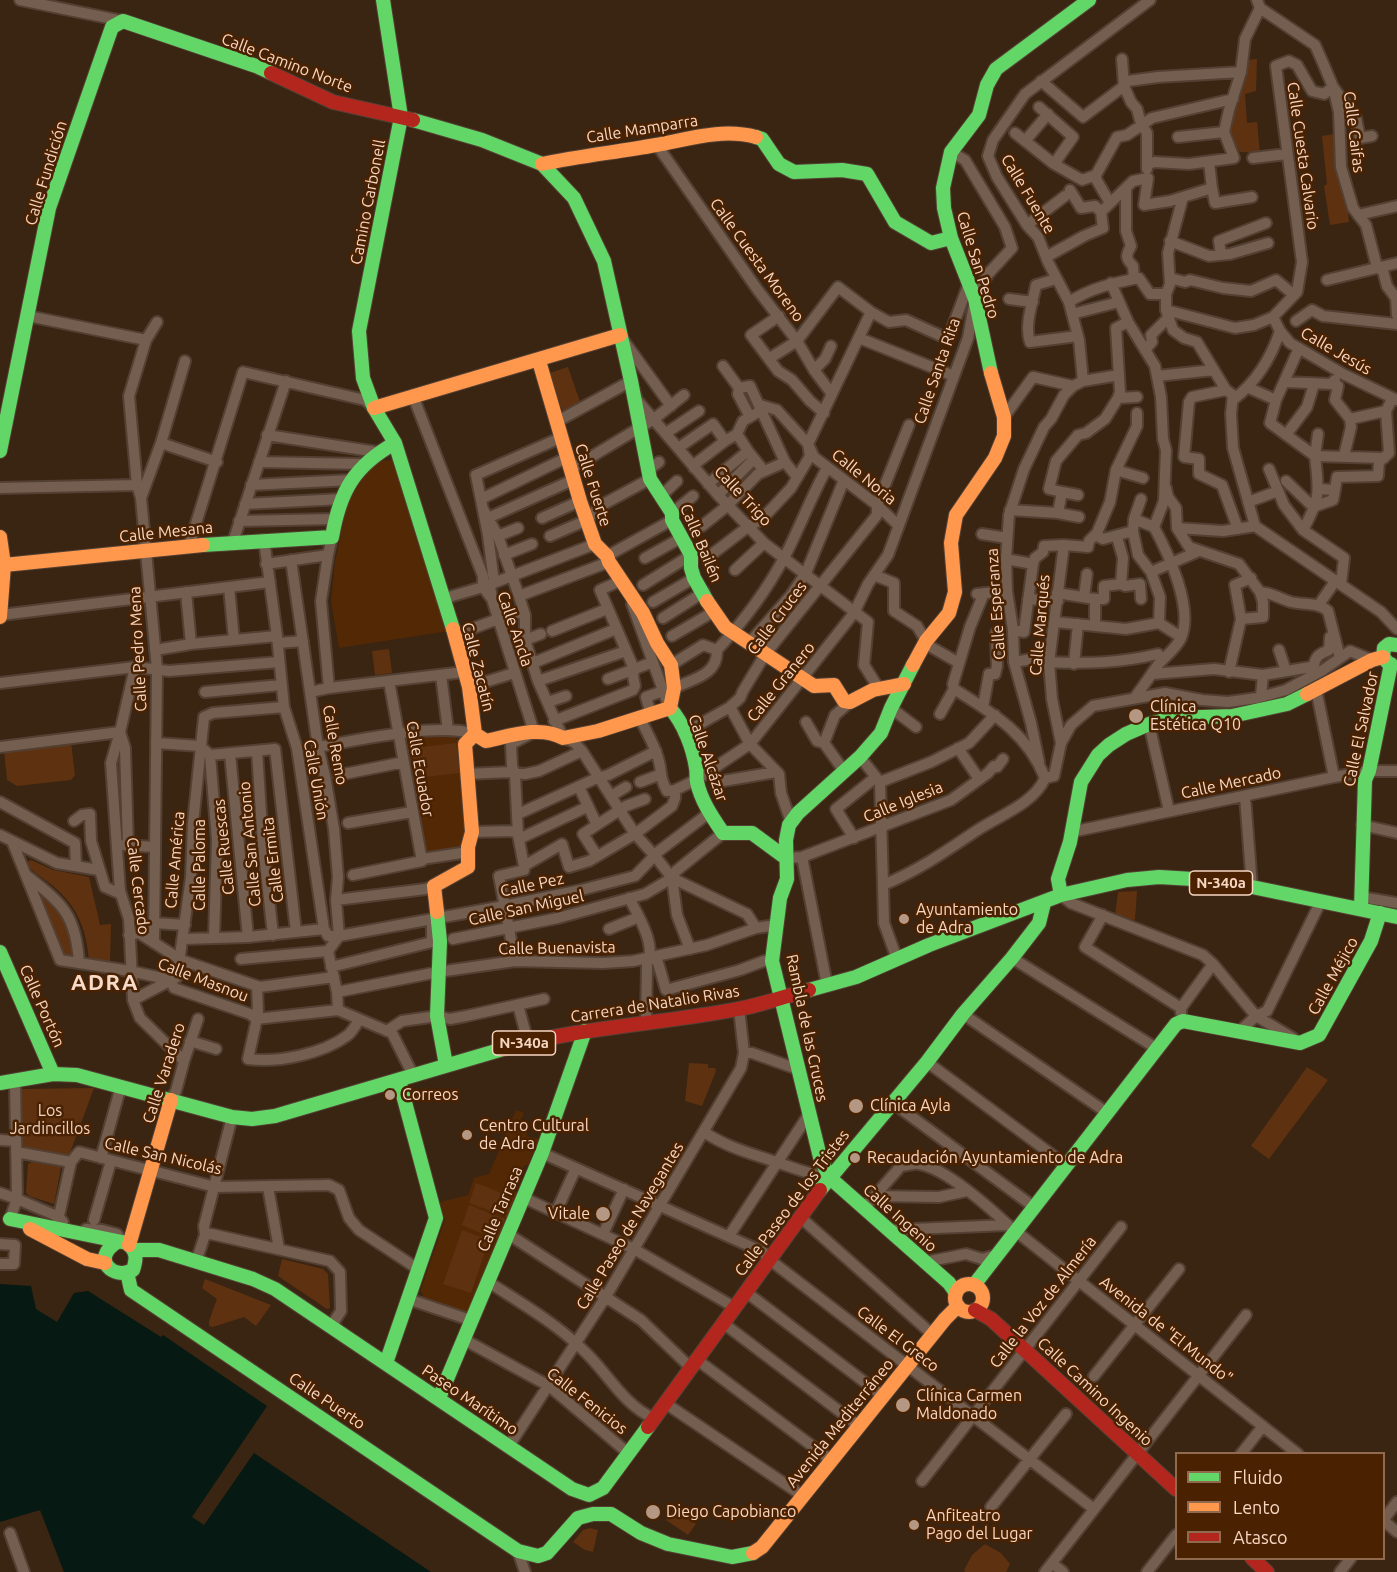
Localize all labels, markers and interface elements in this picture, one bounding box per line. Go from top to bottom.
street label: Calle Camino Norte [219,29,355,97]
street label: Calle Cuesta Calvario [1283,81,1323,231]
street label: Calle Caifas [1339,90,1369,174]
street label: Calle Mamparra [585,111,699,147]
street label: Calle Fundición [21,118,71,228]
street label: Camino Carbonell [346,138,390,266]
street label: Calle Fuente [997,151,1059,237]
street label: Calle Cuesta Moreno [706,194,808,326]
street label: Calle San Pedro [953,209,1003,321]
street label: Calle Santa Rita [910,315,964,427]
street label: Calle Jesús [1297,323,1375,379]
street label: Calle Fuerte [571,441,615,529]
street label: Calle Noria [828,445,900,509]
street label: Calle Trigo [710,462,776,530]
street label: Calle Bailén [676,501,726,585]
street label: Calle Mesana [118,518,214,546]
street label: Calle Esperanza [983,547,1009,661]
street label: Calle Marqués [1026,574,1054,676]
street label: Calle Cruces [743,577,811,659]
street label: Calle Pedro Mena [125,586,151,712]
street label: Calle Ancla [493,589,537,669]
street label: Calle Zacatín [458,620,498,714]
street label: Calle Granero [743,638,819,726]
street label: Calle El Salvador [1339,670,1383,788]
place label: Clínica Estética Q10 [1150,697,1241,735]
street label: Calle Remo [319,704,351,786]
marker: Clínica Estética Q10 [1127,707,1145,725]
street label: Calle Alcázar [684,712,732,804]
street label: Calle Ecuador [402,719,438,819]
street label: Calle Unión [299,738,333,822]
street label: Calle Mercado [1179,763,1283,803]
street label: Calle Iglesia [860,777,946,827]
street label: Calle San Antonio [235,780,265,908]
street label: Calle Ruescas [209,798,239,896]
street label: Calle América [161,811,189,909]
street label: Calle Ermita [258,816,288,904]
street label: Calle Paloma [190,819,210,911]
street label: Calle Cercado [123,836,153,936]
street label: Calle Pez [499,869,565,901]
road number: N-340a [1190,871,1252,895]
street label: Calle San Miguel [467,886,585,930]
place label: Ayuntamiento de Adra [916,900,1018,938]
marker: Ayuntamiento de Adra [897,912,911,926]
street label: Calle Méjico [1304,934,1362,1018]
street label: Calle Buenavista [498,937,616,959]
street label: Rambla de las Cruces [782,952,832,1104]
street label: Calle Masnou [155,954,251,1006]
street label: Calle Portón [15,962,69,1050]
district label: ADRA [71,970,139,996]
street label: Carrera de Natalio Rivas [569,981,741,1027]
street label: Calle Varadero [139,1020,189,1126]
road number: N-340a [492,1031,556,1055]
place label: Correos [402,1085,458,1105]
marker: Correos [383,1088,397,1102]
place label: Clínica Ayla [870,1096,951,1116]
marker: Clínica Ayla [847,1097,865,1115]
park label: Los Jardincillos [10,1101,90,1139]
place label: Centro Cultural de Adra [479,1116,589,1154]
street label: Calle Paseo de los Tristes [731,1126,853,1280]
marker: Centro Cultural de Adra [460,1128,474,1142]
street label: Calle San Nicolás [102,1133,224,1179]
street label: Calle Paseo de Navegantes [572,1139,688,1313]
place label: Recaudación Ayuntamiento de Adra [867,1148,1123,1168]
marker: Recaudación Ayuntamiento de Adra [848,1151,862,1165]
street label: Calle Tarrasa [473,1163,527,1255]
street label: Calle Ingenio [859,1180,941,1256]
place label: Vitale [548,1204,590,1224]
marker: Vitale [594,1205,612,1223]
street label: Calle la Voz de Almería [986,1232,1100,1372]
street label: Avenida de "El Mundo" [1096,1272,1236,1388]
street label: Calle El Greco [853,1302,943,1376]
street label: Calle Camino Ingenio [1033,1334,1157,1450]
street label: Avenida Mediterráneo [782,1355,898,1491]
street label: Paseo Marítimo [418,1361,522,1439]
street label: Calle Fenicios [543,1364,631,1438]
street label: Calle Puerto [285,1368,369,1434]
place label: Clínica Carmen Maldonado [916,1386,1022,1424]
marker: Clínica Carmen Maldonado [894,1396,912,1414]
legend [1175,1452,1385,1560]
text: Fluido [1233,1467,1283,1487]
text: Lento [1233,1497,1280,1517]
place label: Diego Capobianco [666,1502,796,1522]
marker: Diego Capobianco [644,1503,662,1521]
place label: Anfiteatro Pago del Lugar [926,1506,1033,1544]
marker: Anfiteatro Pago del Lugar [907,1518,921,1532]
text: Atasco [1233,1527,1288,1547]

